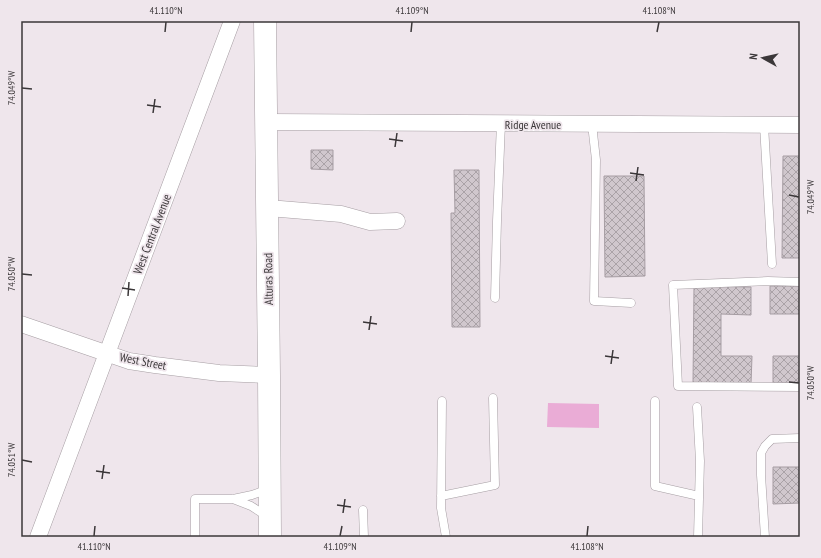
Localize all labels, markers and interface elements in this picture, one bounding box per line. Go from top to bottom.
text: 41.110°N [149,4,183,17]
text: 41.109°N [395,4,429,17]
text: 41.108°N [642,4,676,17]
north arrow [743,38,783,78]
text: N [746,53,760,61]
text: 74.049°W [5,71,18,105]
street label: Ridge Avenue [505,117,561,132]
text: 74.049°W [804,180,817,214]
street label: West Central Avenue [130,192,174,276]
street label: Alturas Road [260,253,276,305]
text: 74.050°W [5,257,18,291]
street label: West Street [118,349,168,373]
text: 74.050°W [804,366,817,400]
text: 74.051°W [5,443,18,477]
text: 41.110°N [77,540,111,553]
text: 41.109°N [323,540,357,553]
text: 41.108°N [570,540,604,553]

